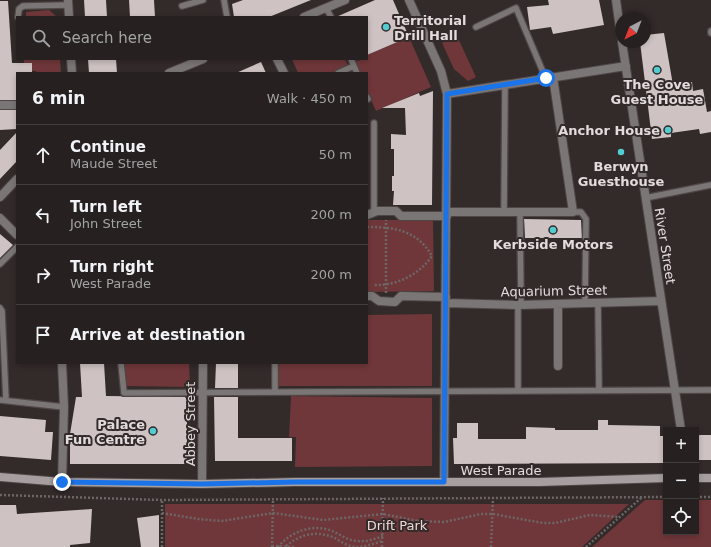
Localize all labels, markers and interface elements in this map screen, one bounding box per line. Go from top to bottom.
north arrow [615,12,651,48]
place label: Territorial Drill Hall [394,13,466,43]
search box [16,16,368,60]
marker: Territorial Drill Hall [381,22,391,32]
icon: search [30,27,52,49]
text: Search here [62,29,152,47]
marker: The Cove Guest House [652,65,662,75]
route start [537,69,555,87]
place label: The Cove Guest House [611,77,704,107]
text: 6 min [32,88,85,108]
text: Walk · 450 m [267,91,352,106]
place label: Anchor House [558,123,660,138]
marker: Anchor House [663,125,673,135]
text: Continue [70,138,146,156]
icon: ahead [32,144,54,166]
text: 50 m [319,147,352,162]
marker: Berwyn Guesthouse [616,147,626,157]
text: Maude Street [70,156,157,171]
place label: Berwyn Guesthouse [578,159,665,189]
text: Turn left [70,198,142,216]
icon: left [32,204,54,226]
text: 200 m [310,207,352,222]
street label: River Street [652,207,678,285]
text: John Street [70,216,142,231]
marker: Kerbside Motors [548,225,558,235]
place label: Kerbside Motors [493,237,613,252]
text: Turn right [70,258,154,276]
icon: right [32,264,54,286]
text: 200 m [310,267,352,282]
text: West Parade [70,276,151,291]
street label: Aquarium Street [501,283,607,299]
icon: arrive [32,324,54,346]
text: Arrive at destination [70,326,245,344]
street label: Abbey Street [183,382,198,466]
place label: Palace Fun Centre [65,417,145,447]
marker: Palace Fun Centre [148,426,158,436]
map controls [663,427,699,535]
button: + [663,427,699,463]
street label: West Parade [461,463,541,478]
button: − [663,463,699,499]
route end [53,473,71,491]
button: locate [663,499,699,535]
park label: Drift Park [367,518,428,533]

